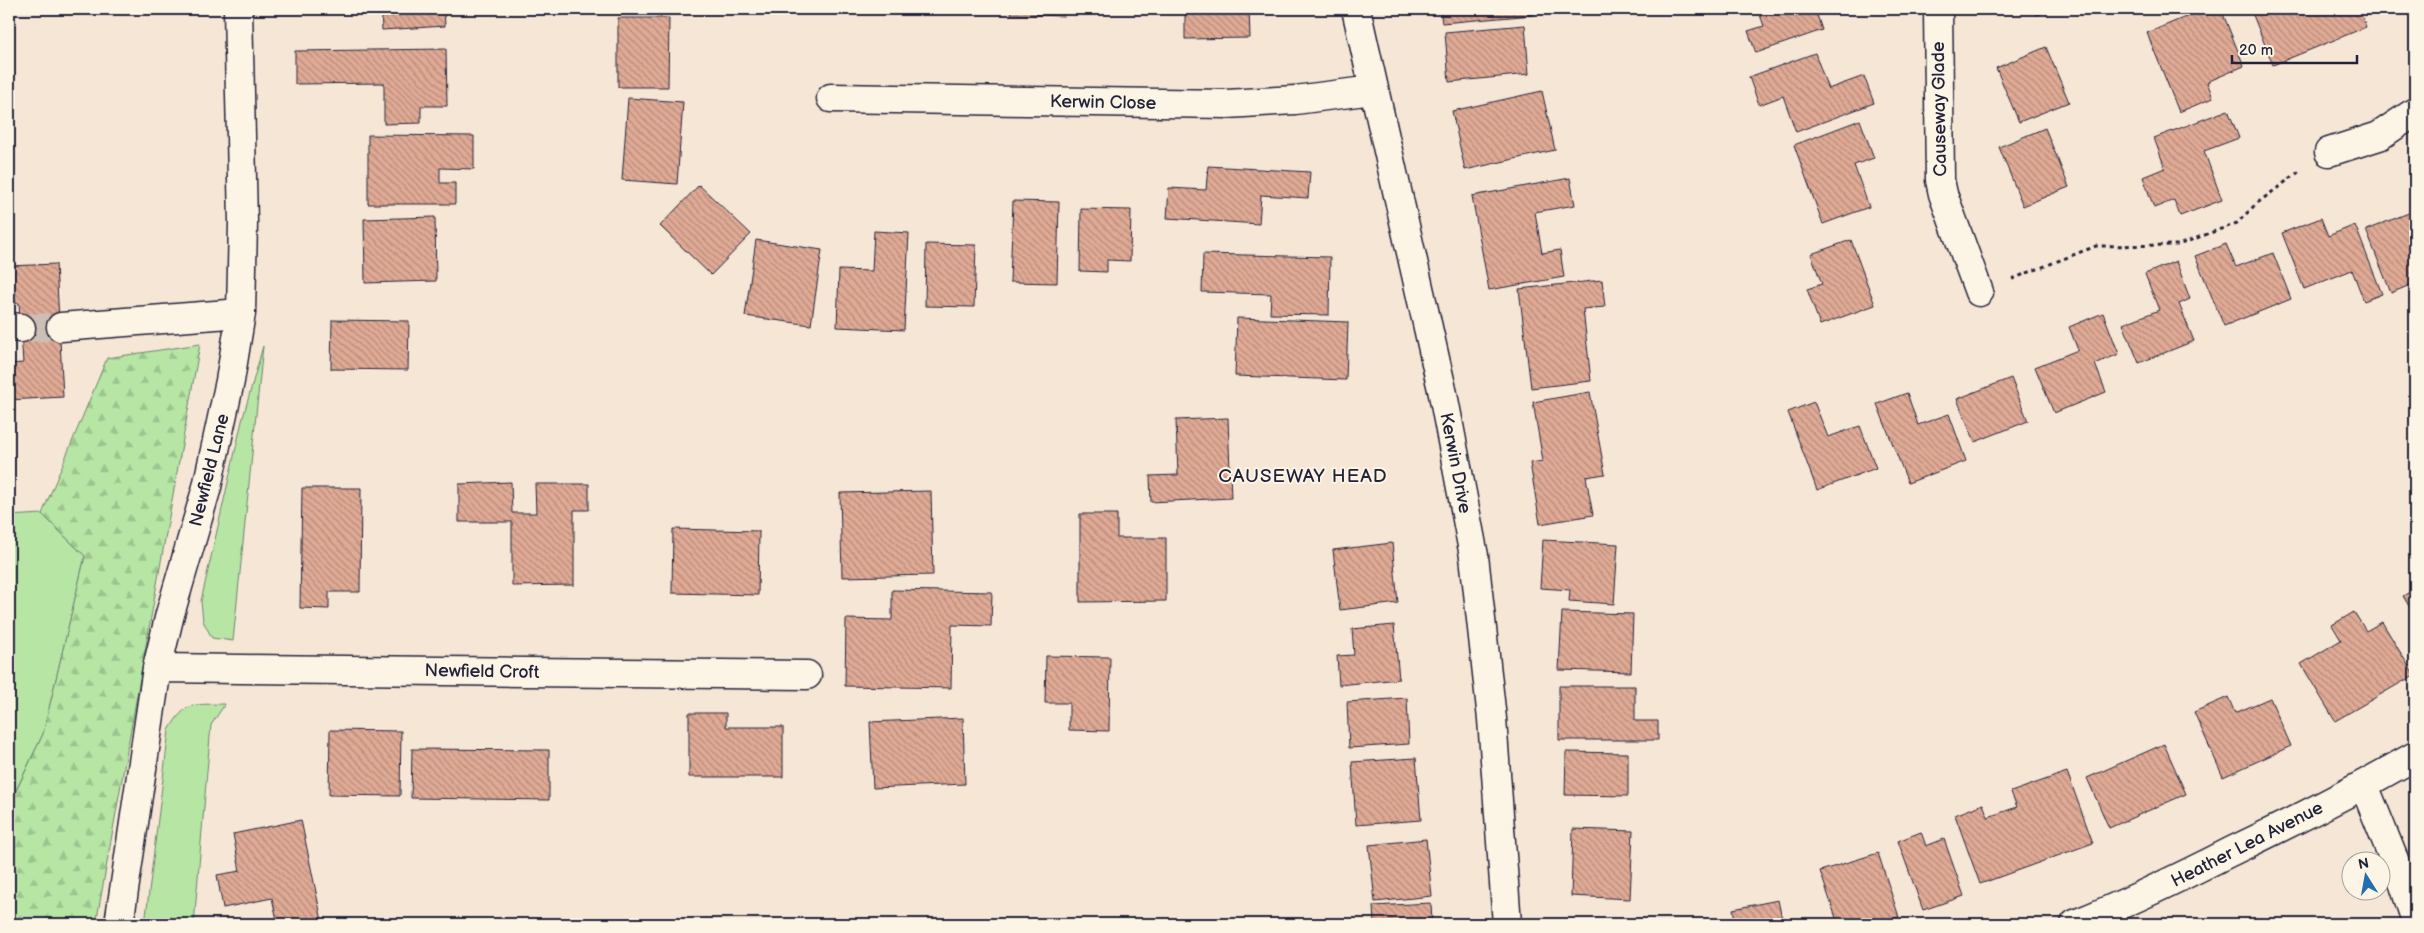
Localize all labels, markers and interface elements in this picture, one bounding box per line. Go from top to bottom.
scale bar [2232,32,2356,64]
street label: Causeway Glade [1928,41,1951,177]
text: 20 m [2239,41,2273,60]
street label: Kerwin Close [1050,91,1157,114]
street label: Newfield Lane [185,411,234,529]
street label: Kerwin Drive [1435,411,1476,516]
district label: CAUSEWAY HEAD [1218,465,1388,488]
street label: Newfield Croft [424,660,540,683]
street label: Heather Lea Avenue [2168,797,2327,892]
north arrow [2342,850,2392,900]
text: N [2357,854,2370,873]

